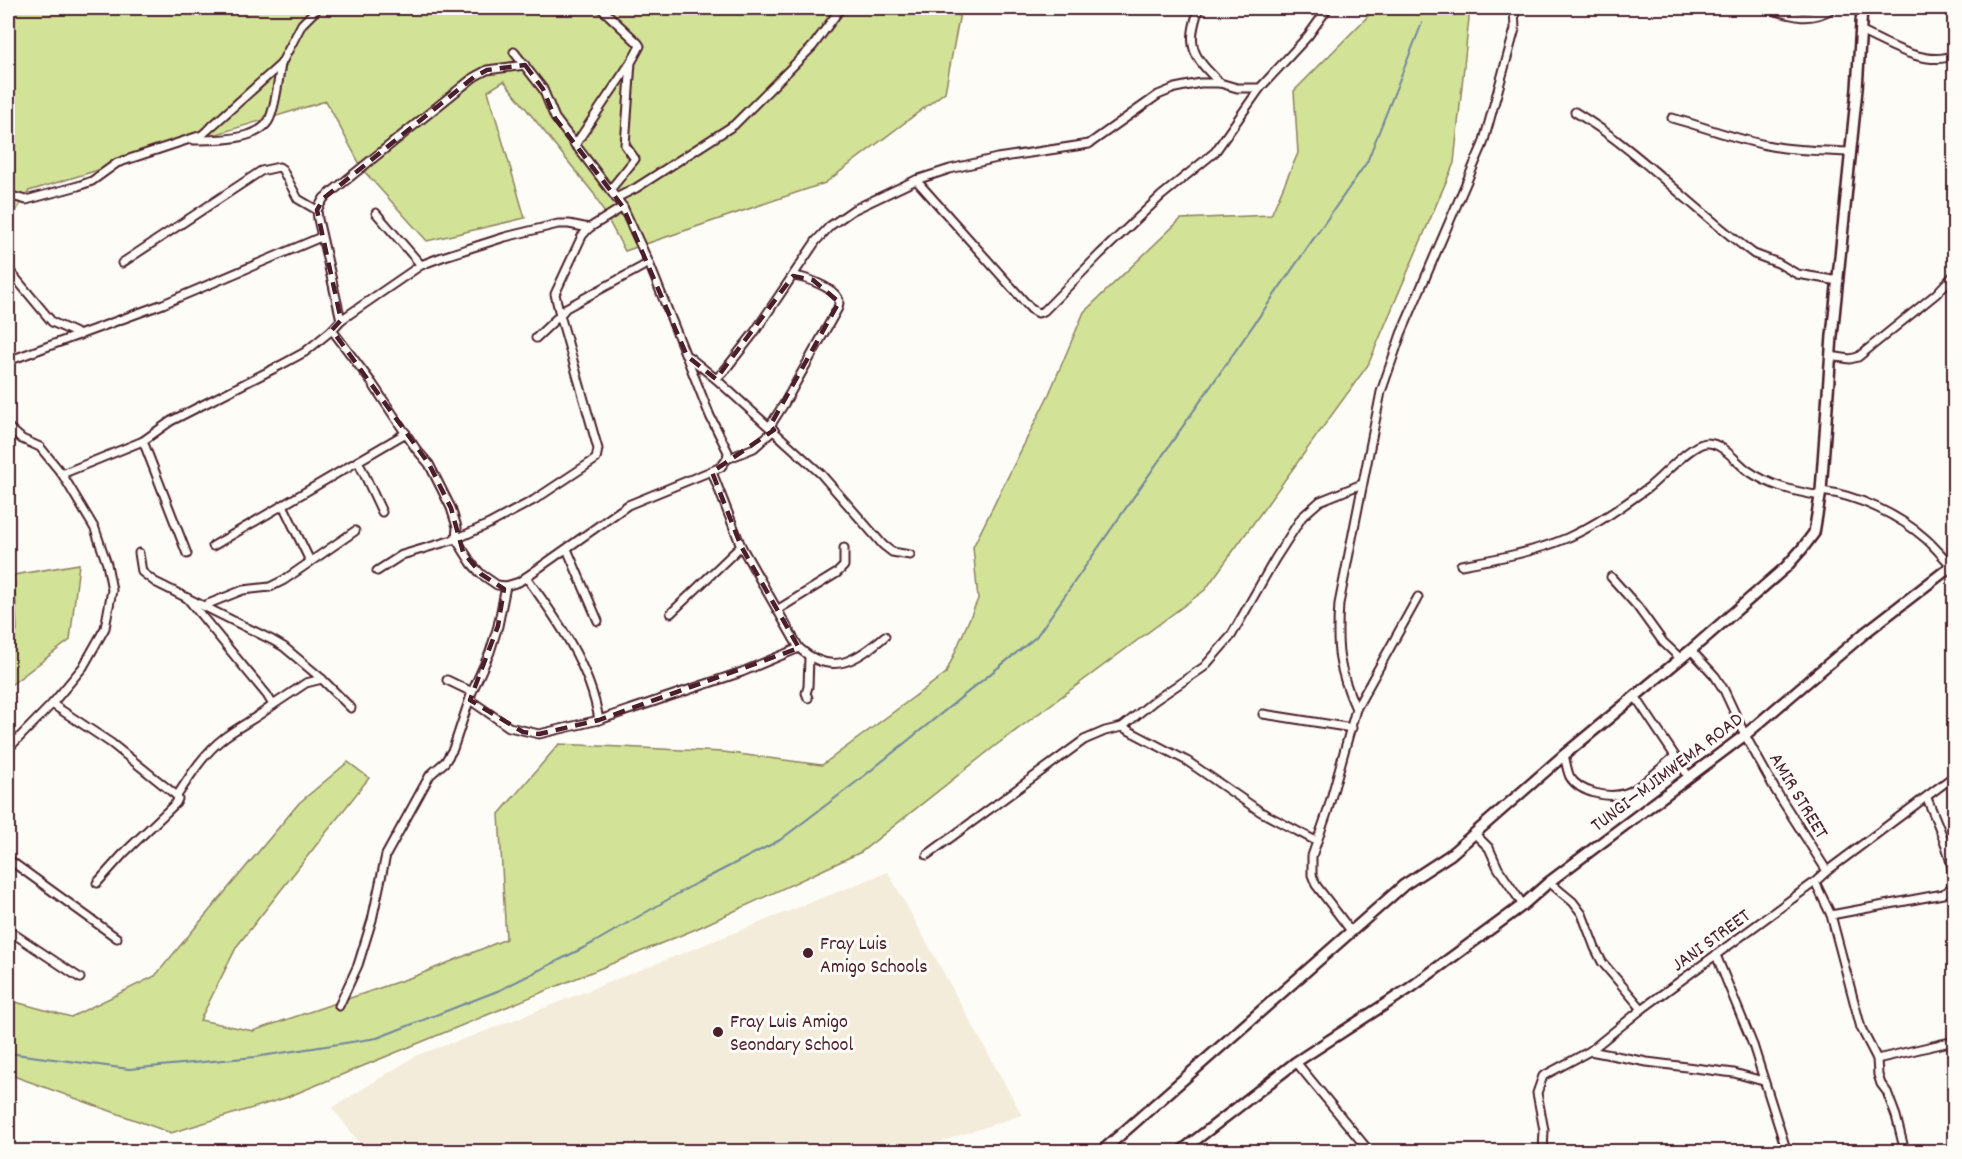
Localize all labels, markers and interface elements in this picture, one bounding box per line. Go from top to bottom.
street label: TUNGI—MJIMWEMA ROAD [1586,707,1750,840]
street label: AMIR STREET [1761,748,1834,845]
street label: JANI STREET [1666,903,1757,980]
place label: Fray Luis Amigo Schools [820,931,928,982]
marker: Fray Luis Amigo Schools [801,946,815,960]
place label: Fray Luis Amigo Seondary School [730,1009,853,1060]
marker: Fray Luis Amigo Seondary School [711,1025,725,1039]

